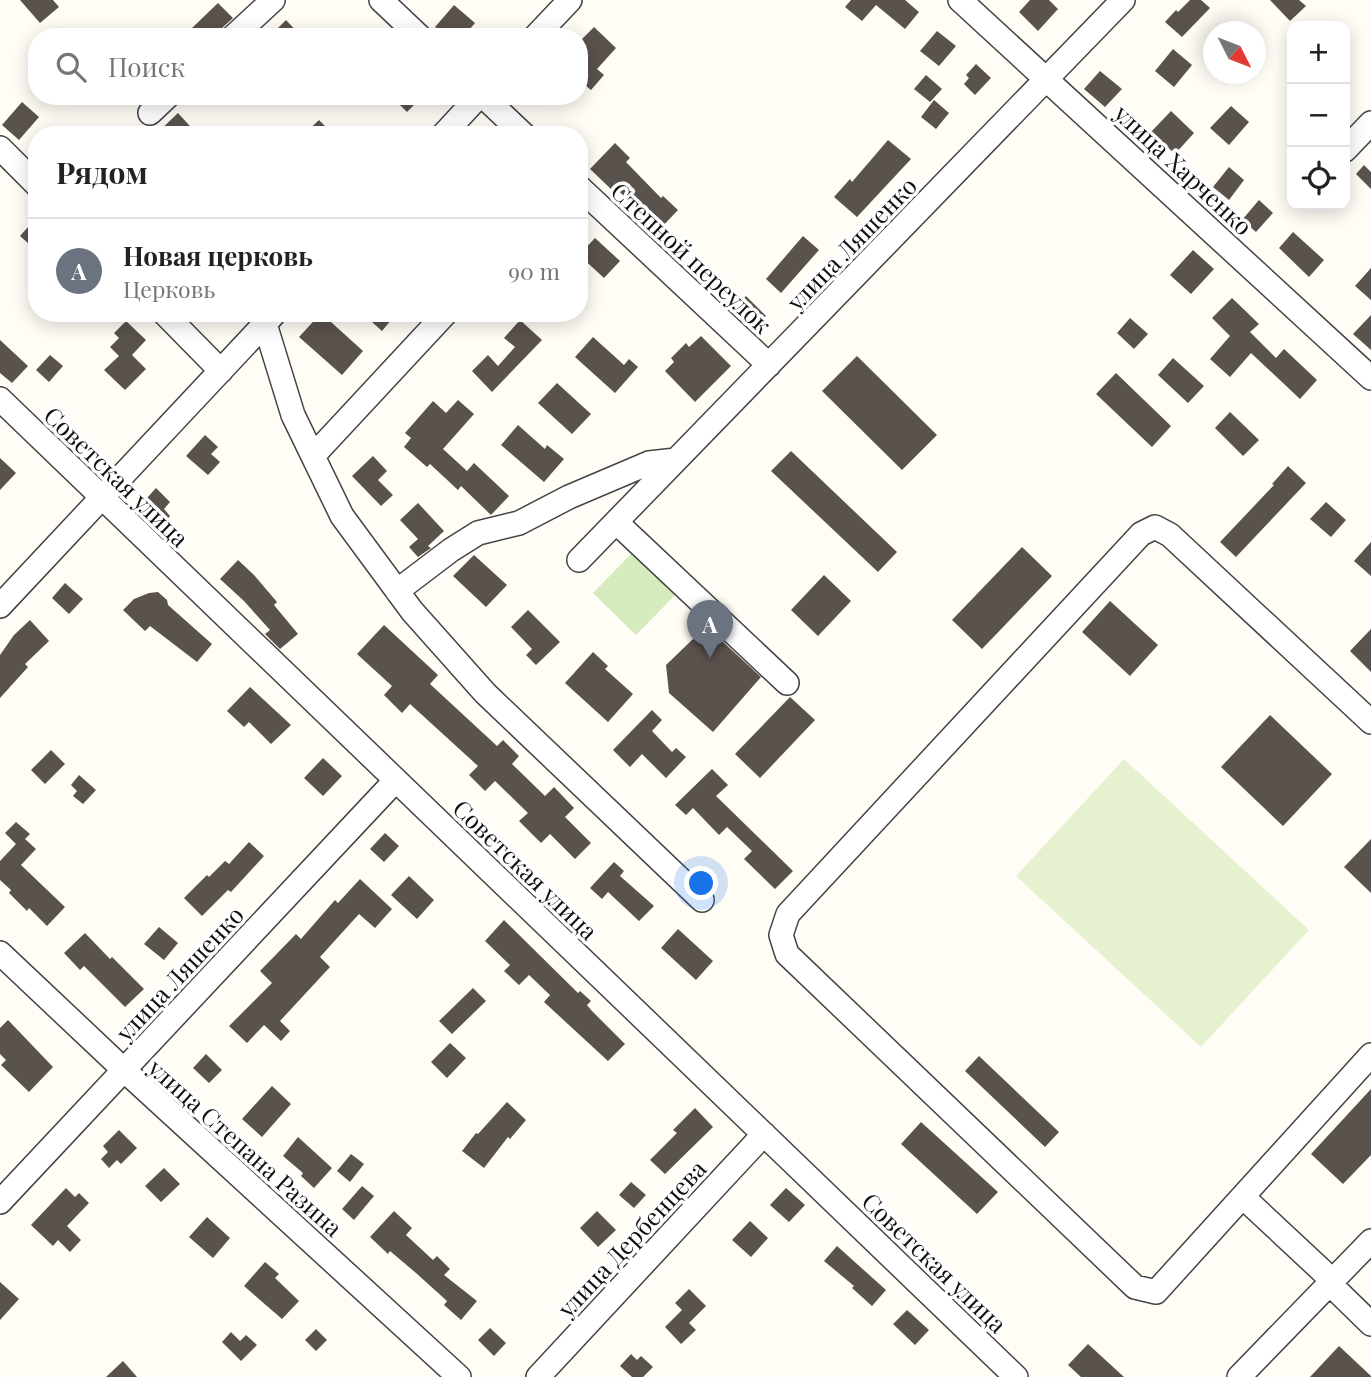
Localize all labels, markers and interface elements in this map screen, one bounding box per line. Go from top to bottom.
north arrow [1203,21,1266,84]
map controls [1287,21,1350,210]
button: + [1287,21,1350,84]
search box [28,28,588,105]
icon: search [52,48,90,86]
text: Поиск [108,49,185,84]
button: − [1287,84,1350,147]
street label: улица Харченко [1107,96,1260,241]
button: locate [1287,147,1350,210]
text: Рядом [56,152,148,192]
street label: улица Ляшенко [778,169,923,317]
street label: Степной переулок [605,174,779,340]
text: Новая церковь [123,238,313,273]
text: A [71,255,87,286]
text: 90 m [508,255,560,286]
text: Церковь [123,273,215,304]
street label: Советская улица [38,399,196,553]
pin: A [687,600,733,658]
street label: Советская улица [447,792,605,946]
your location [684,866,718,900]
street label: улица Ляшенко [107,899,250,1048]
street label: улица Степана Разина [141,1051,350,1243]
street label: улица Дербенцева [549,1153,712,1324]
street label: Советская улица [856,1185,1014,1339]

